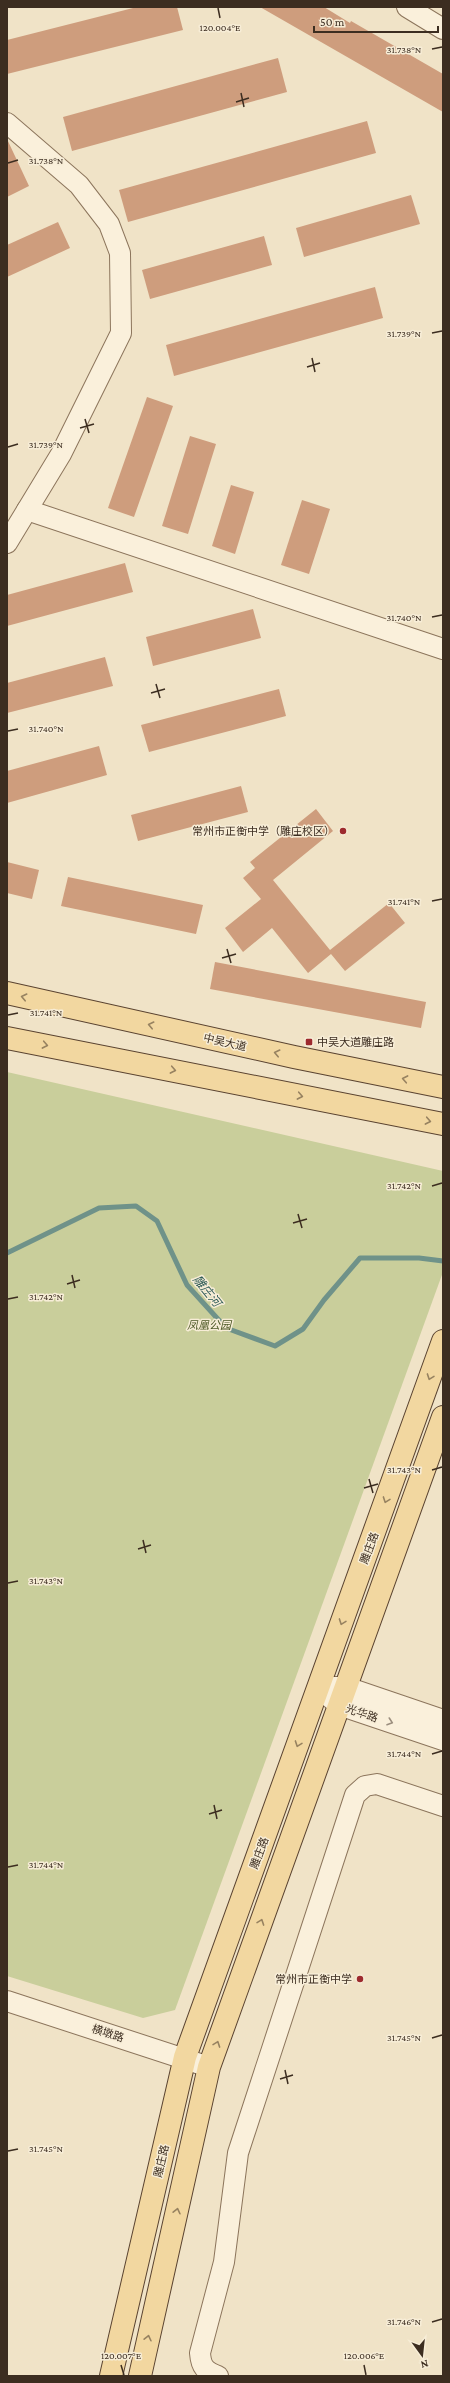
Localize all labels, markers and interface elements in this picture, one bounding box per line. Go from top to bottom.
scale bar [314,8,438,34]
text: 50 m [320,15,345,29]
text: 120.004°E [200,22,241,33]
text: 31.738°N [387,44,422,55]
text: 31.738°N [29,155,64,166]
text: 31.739°N [387,328,422,339]
text: 31.739°N [29,439,64,450]
text: 31.740°N [386,612,422,623]
text: 31.740°N [28,723,64,734]
place label: 常州市正衡中学（雕庄校区） [192,825,335,837]
marker: 常州市正衡中学（雕庄校区） [338,826,348,836]
text: 31.741°N [388,896,421,907]
one-way arrow [20,993,27,1001]
text: 31.741°N [30,1007,63,1018]
one-way arrow [147,1021,154,1030]
street label: 中吴大道 [202,1031,248,1053]
place label: 中吴大道雕庄路 [317,1036,394,1048]
marker: 中吴大道雕庄路 [304,1037,314,1047]
one-way arrow [42,1041,48,1049]
one-way arrow [274,1050,281,1058]
one-way arrow [170,1066,176,1074]
one-way arrow [402,1076,408,1084]
one-way arrow [297,1091,303,1099]
one-way arrow [425,1116,431,1125]
text: 31.742°N [387,1180,421,1191]
water label: 雕庄河 [190,1273,225,1311]
text: 31.742°N [29,1291,63,1302]
park label: 凤凰公园 [187,1319,233,1331]
one-way arrow [426,1374,434,1381]
text: 31.743°N [387,1464,421,1475]
one-way arrow [382,1496,391,1503]
street label: 雕庄路 [358,1530,380,1566]
text: 31.743°N [29,1575,63,1586]
one-way arrow [338,1618,347,1625]
street label: 光华路 [344,1702,380,1724]
one-way arrow [387,1718,394,1726]
one-way arrow [294,1741,303,1748]
text: 31.744°N [387,1748,422,1759]
street label: 雕庄路 [248,1835,270,1871]
text: 31.744°N [29,1859,64,1870]
one-way arrow [256,1918,265,1925]
place label: 常州市正衡中学 [275,1973,352,1985]
marker: 常州市正衡中学 [355,1974,365,1984]
street label: 横墩路 [90,2022,126,2044]
text: 31.745°N [387,2032,421,2043]
one-way arrow [212,2041,221,2048]
text: 31.745°N [29,2143,63,2154]
street label: 雕庄路 [151,2144,171,2178]
one-way arrow [172,2208,180,2214]
text: 31.746°N [387,2316,422,2327]
one-way arrow [144,2335,152,2341]
north arrow [402,2335,442,2375]
text: 120.007°E [101,2350,142,2361]
text: 120.006°E [344,2350,385,2361]
text: N [419,2358,430,2372]

